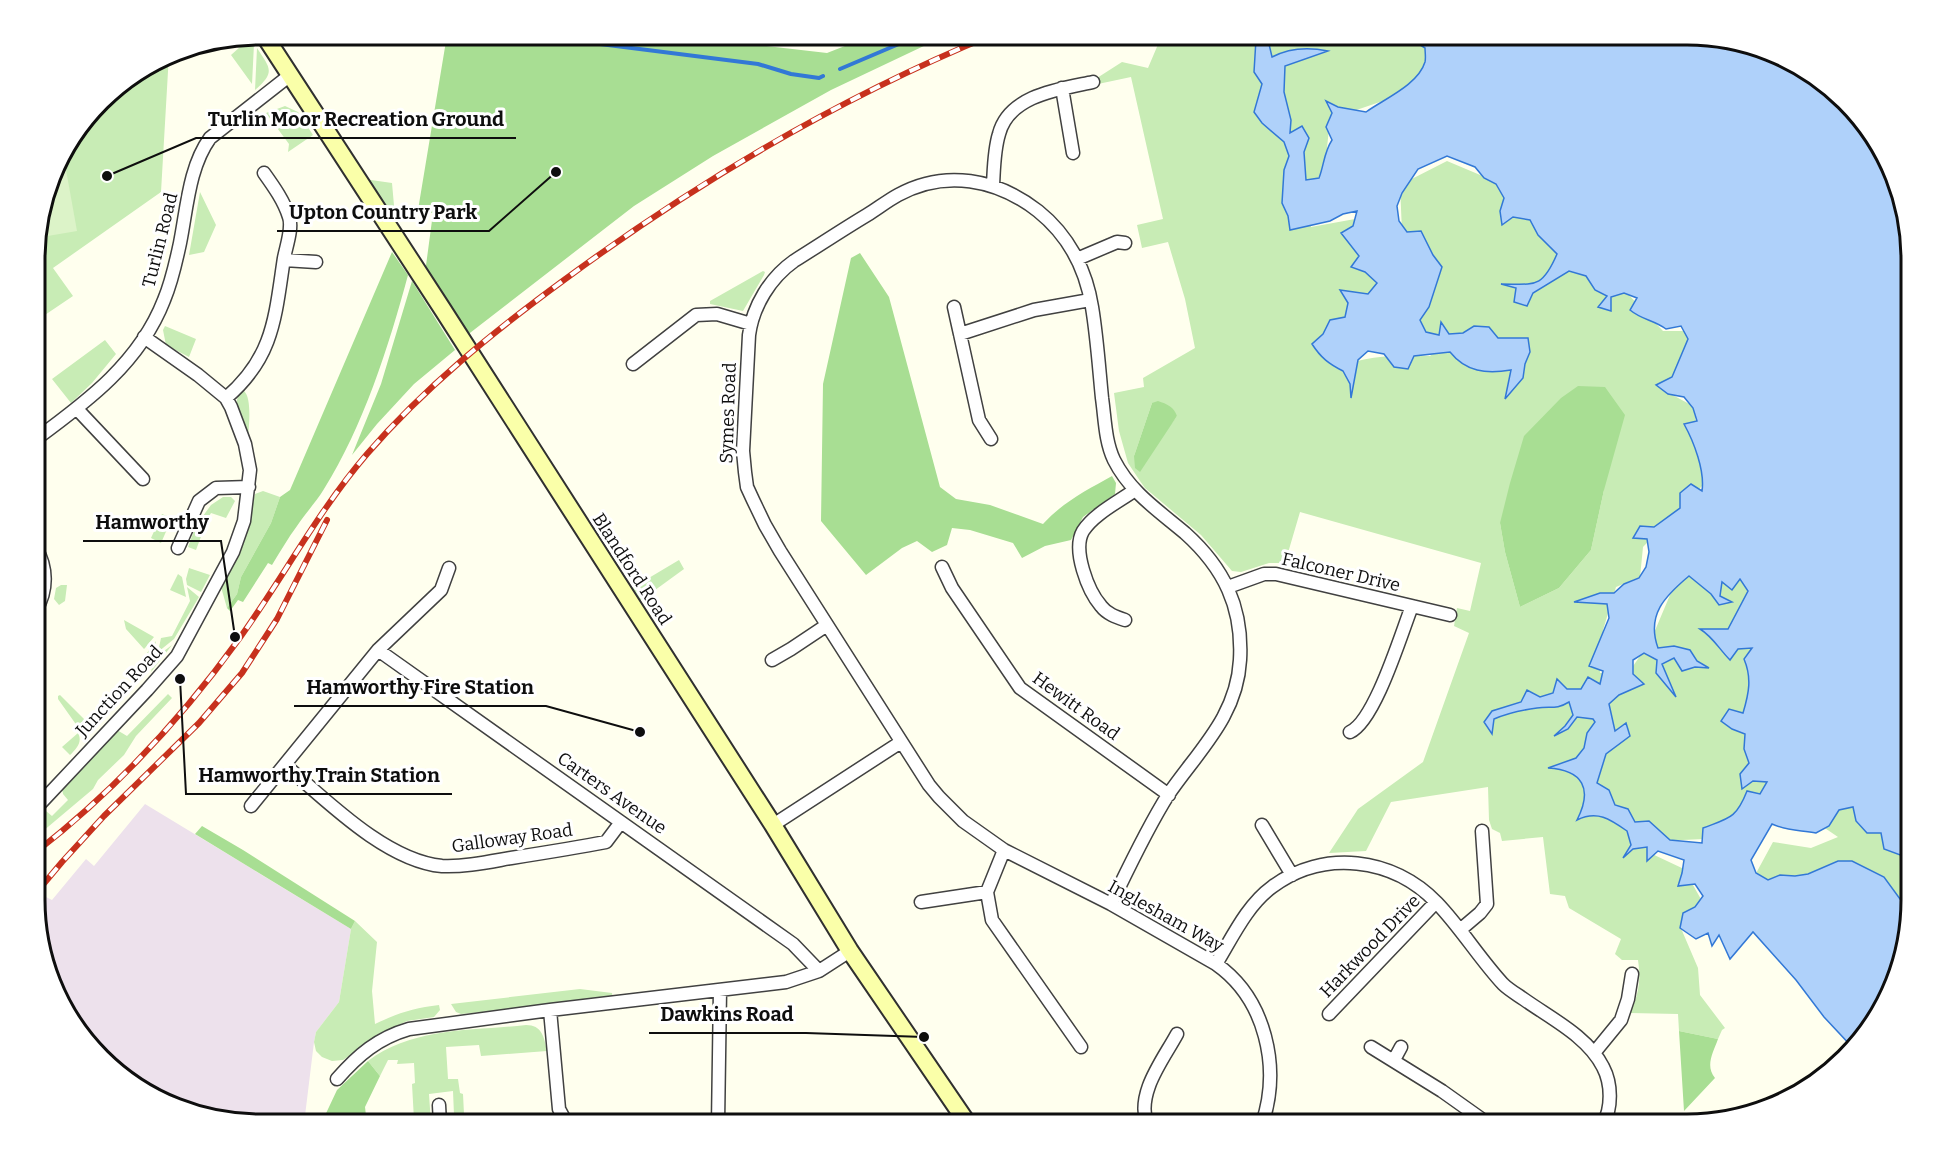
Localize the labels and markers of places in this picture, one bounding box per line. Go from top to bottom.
callout: Turlin Moor Recreation Ground [196,100,516,138]
callout: Upton Country Park [277,193,489,231]
callout: Hamworthy [83,503,221,541]
callout: Hamworthy Fire Station [294,668,546,706]
callout: Hamworthy Train Station [186,756,452,794]
callout: Dawkins Road [649,995,806,1033]

